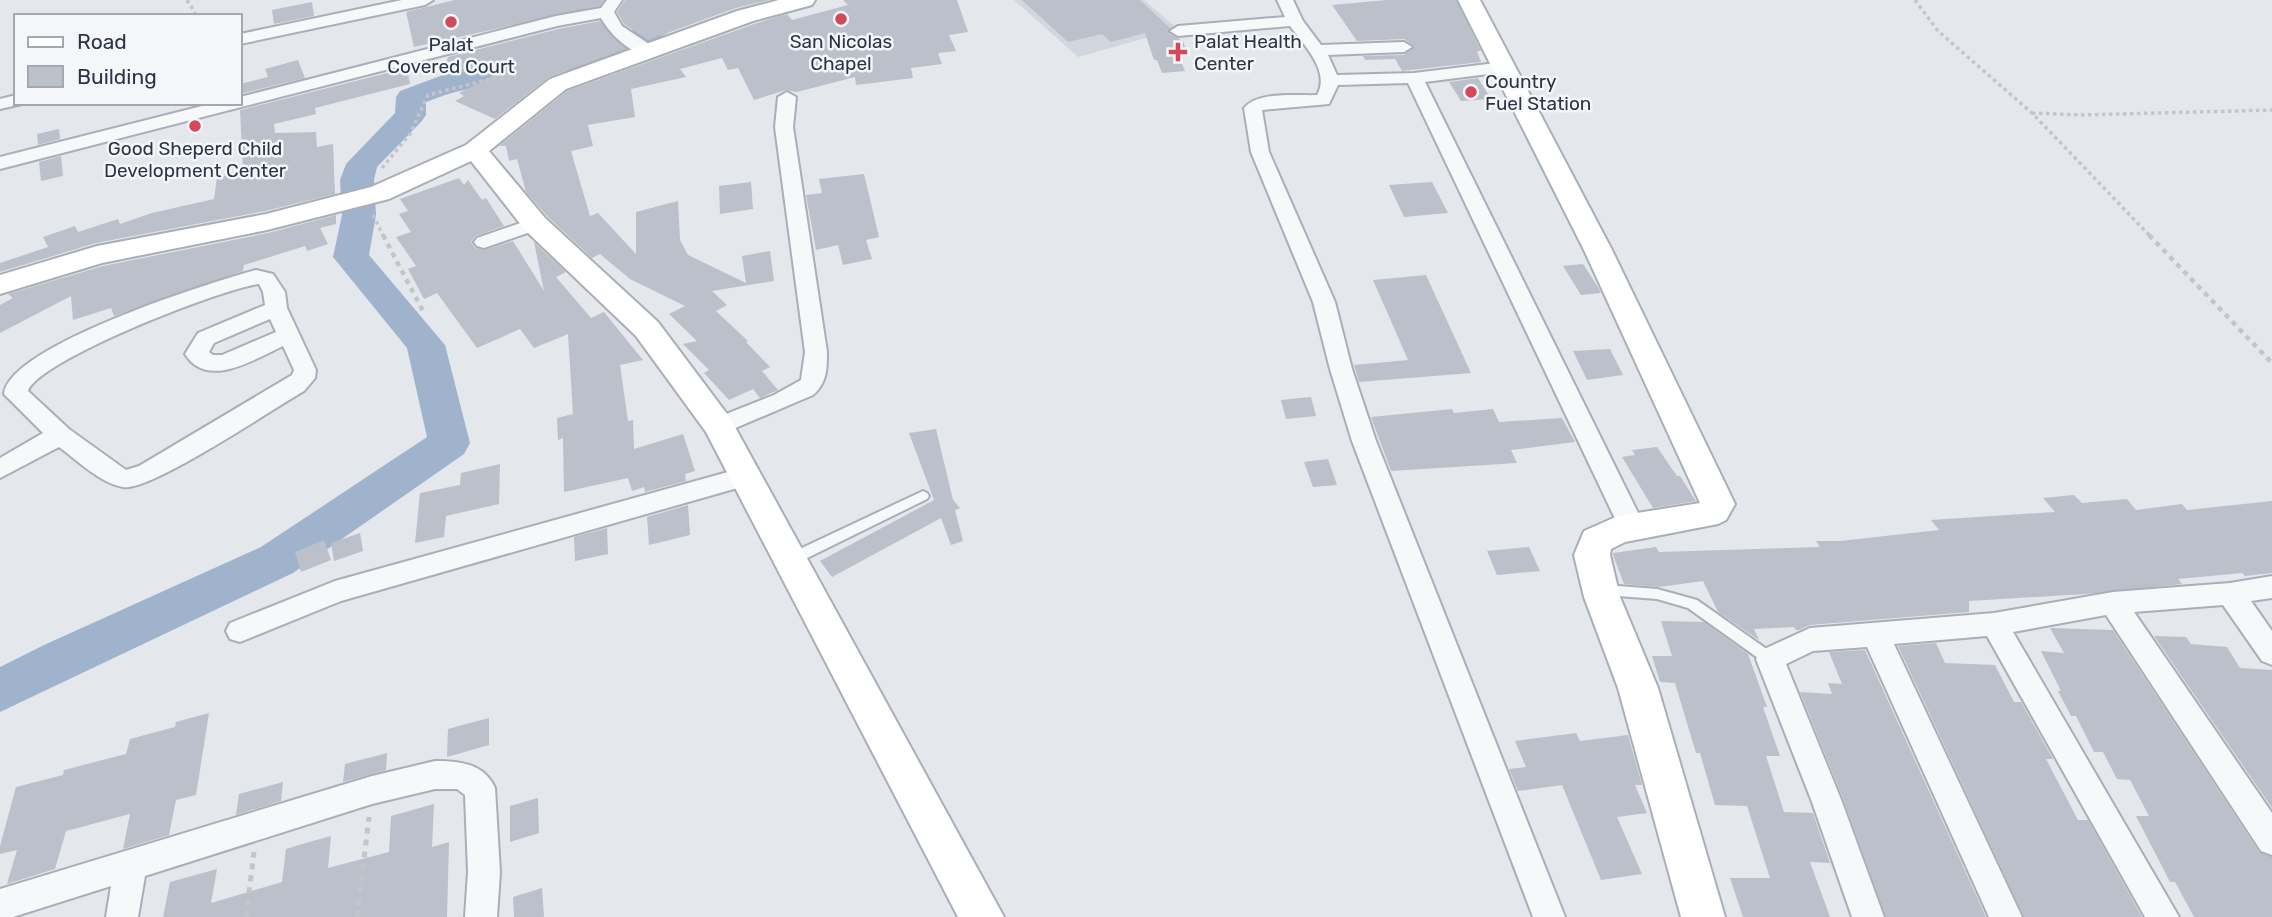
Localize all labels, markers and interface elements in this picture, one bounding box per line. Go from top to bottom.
marker: San Nicolas Chapel [833,11,849,27]
legend [14,14,242,105]
marker: Palat Covered Court [443,14,459,30]
text: Road [77,29,127,54]
place label: San Nicolas Chapel [790,30,892,75]
place label: Palat Health Center [1194,30,1302,75]
place label: Palat Covered Court [387,33,515,78]
marker: Palat Health Center [1168,42,1188,62]
text: Building [77,64,157,89]
place label: Country Fuel Station [1485,70,1591,115]
marker: Country Fuel Station [1463,84,1479,100]
marker: Good Sheperd Child Development Center [187,118,203,134]
place label: Good Sheperd Child Development Center [104,137,287,182]

